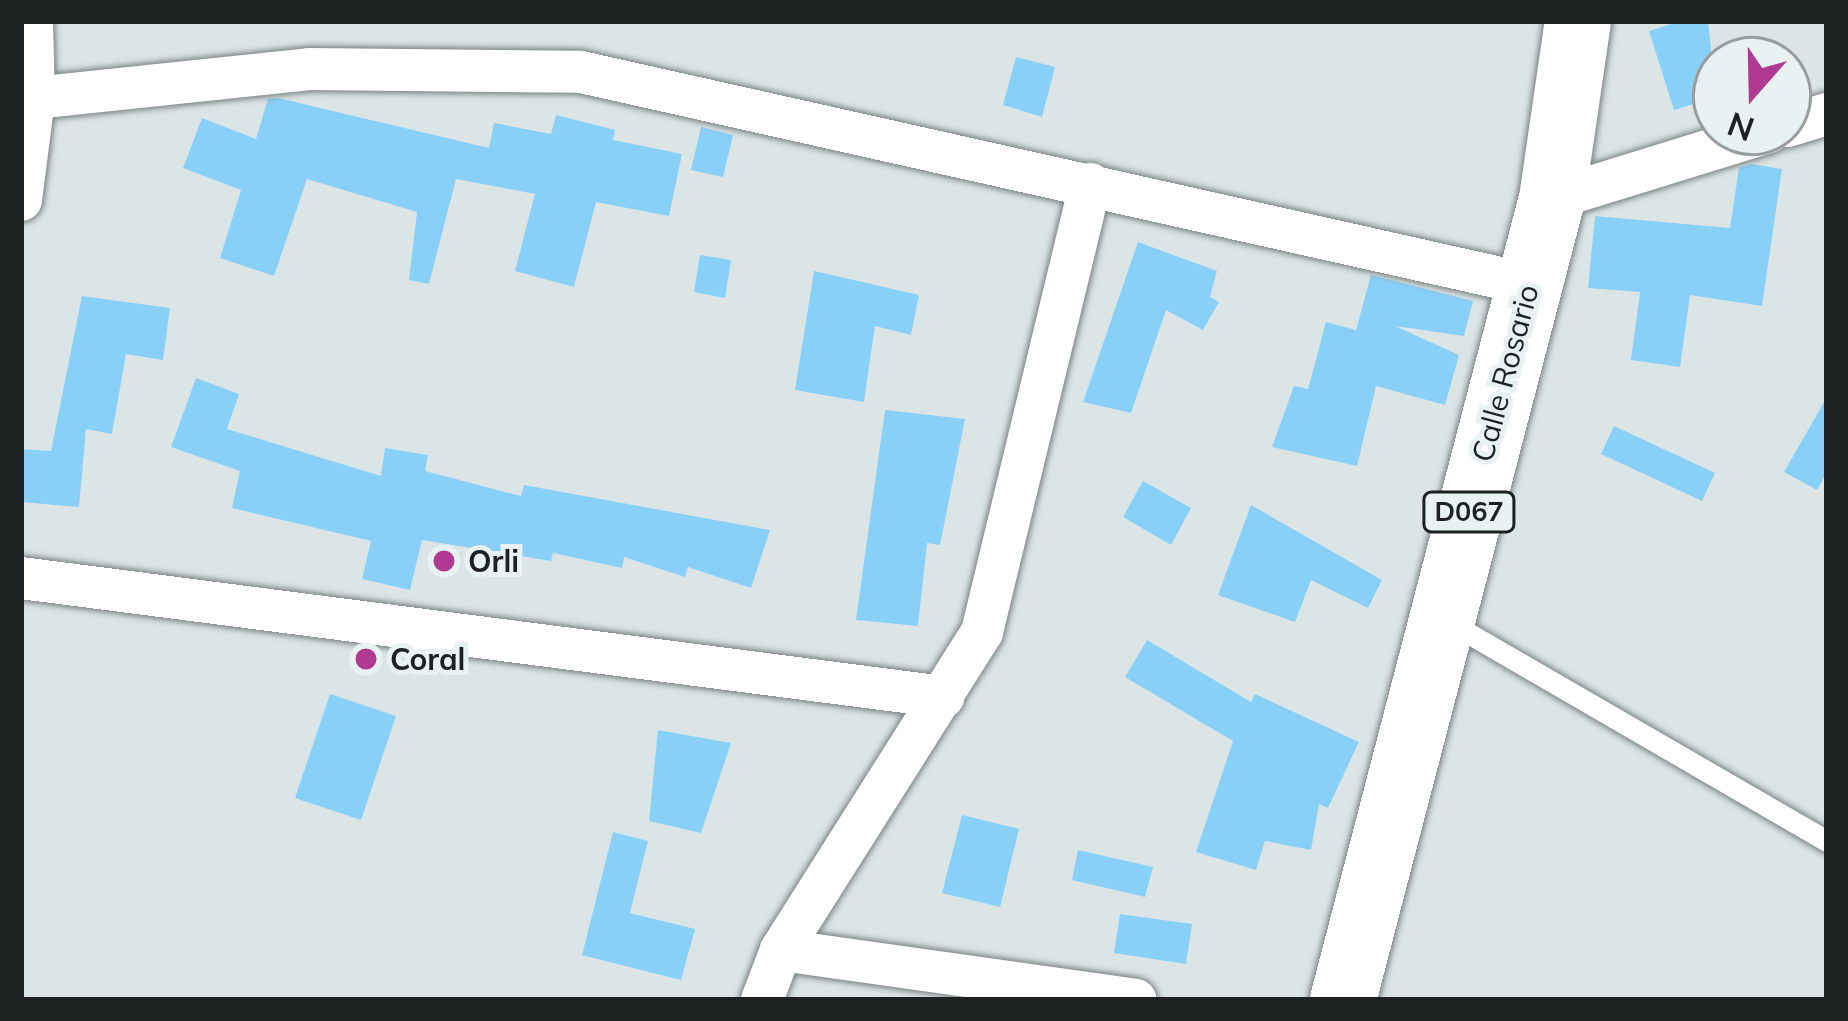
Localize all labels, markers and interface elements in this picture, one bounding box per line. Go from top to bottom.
north arrow [1692,36,1812,156]
text: N [1722,104,1759,151]
street label: Calle Rosario [1464,280,1546,466]
road number: D067 [1421,491,1517,533]
place label: Orli [468,543,519,579]
marker: Orli [431,548,457,574]
place label: Coral [390,641,465,677]
marker: Coral [353,646,379,672]

